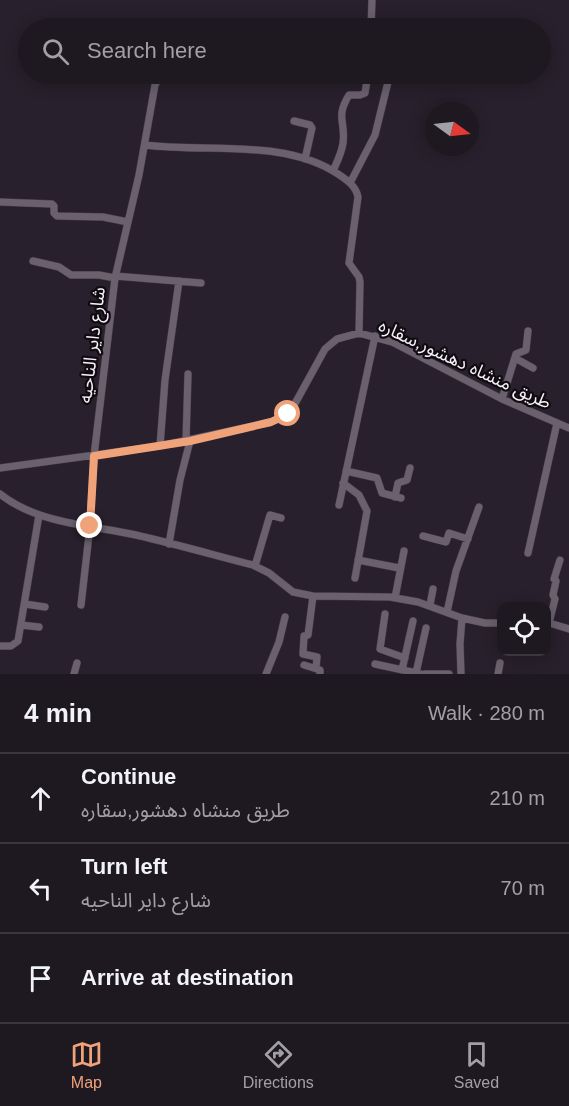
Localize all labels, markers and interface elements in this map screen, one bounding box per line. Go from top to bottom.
search box [18,18,551,84]
icon: search [39,35,72,68]
text: Search here [87,38,207,63]
north arrow [425,102,479,156]
street label: شارع داير الناحيه [75,286,113,405]
street label: طريق منشاه دهشور,سقاره [375,315,554,414]
route start [274,400,300,426]
route end [76,512,102,538]
map controls [497,602,551,656]
button: locate [497,602,551,656]
text: 4 min [24,698,92,728]
text: Walk · 280 m [428,702,545,724]
text: Continue [81,764,176,789]
icon: ahead [24,782,57,815]
text: 210 m [489,787,545,809]
text: طريق منشاه دهشور,سقاره [81,799,290,821]
text: Turn left [81,854,167,879]
icon: left [24,872,57,905]
text: 70 m [501,877,545,899]
text: شارع داير الناحيه [81,889,211,911]
icon: arrive [24,962,57,995]
text: Arrive at destination [81,965,294,990]
tab: Map [70,1038,103,1092]
tab: Directions [243,1038,314,1092]
tab: Saved [454,1038,499,1092]

